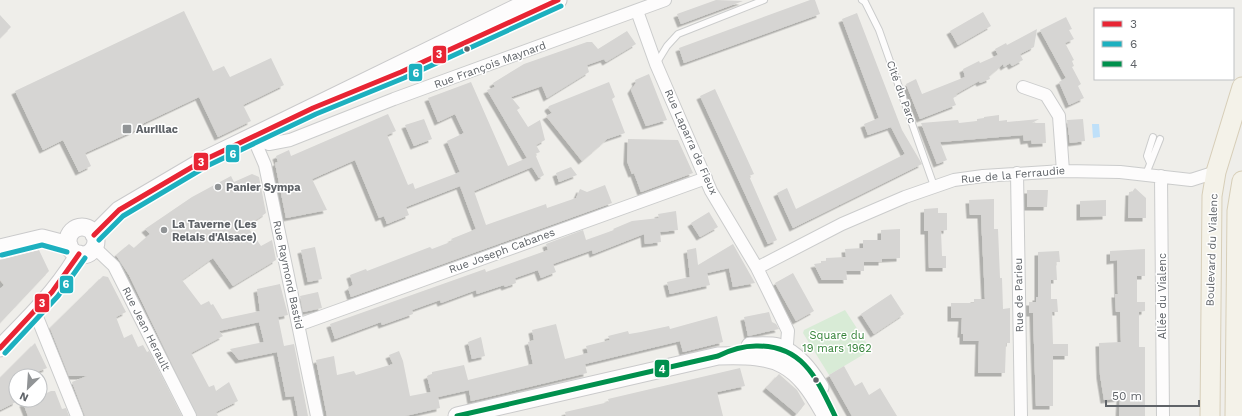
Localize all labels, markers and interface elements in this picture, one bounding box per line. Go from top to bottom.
legend [1094,8,1234,80]
text: 3 [1130,17,1137,31]
text: 6 [1130,37,1137,51]
street label: Rue François Maynard [432,39,548,91]
unlabelled marker [462,44,472,54]
line badge: 3 [432,45,447,64]
text: 3 [436,48,443,61]
text: 4 [1130,57,1137,71]
street label: Cité du Parc [884,59,918,125]
line badge: 6 [408,63,423,82]
text: 6 [413,67,420,80]
street label: Rue Laparra de Fieux [662,87,720,197]
marker: Aurillac [121,123,133,135]
place label: Aurillac [136,123,178,136]
line badge: 6 [225,144,240,163]
text: 6 [230,148,237,161]
line badge: 3 [193,152,209,171]
text: 3 [198,156,205,169]
street label: Rue de la Ferraudie [960,164,1066,186]
place label: Panier Sympa [226,181,301,194]
marker: Panier Sympa [213,182,223,192]
street label: Boulevard du Vialenc [1204,193,1220,307]
place label: La Taverne (Les Relais d'Alsace) [172,218,257,244]
street label: Rue Raymond Bastid [270,219,306,331]
marker: La Taverne (Les Relais d'Alsace) [159,225,169,235]
street label: Rue Joseph Cabanes [447,226,557,276]
street label: Allée du Vialenc [1156,253,1169,339]
street label: Rue de Parieu [1012,258,1026,332]
line badge: 6 [59,275,74,294]
text: 6 [63,278,70,291]
street label: Rue Jean Herault [119,285,173,374]
line badge: 3 [34,293,50,313]
text: 3 [39,297,46,310]
park label: Square du 19 mars 1962 [802,329,872,355]
line badge: 4 [654,359,670,378]
text: 4 [658,363,666,376]
north arrow [8,368,48,408]
unlabelled marker [811,375,821,385]
scale bar [1106,382,1199,408]
text: N [18,389,30,404]
text: 50 m [1112,389,1142,403]

